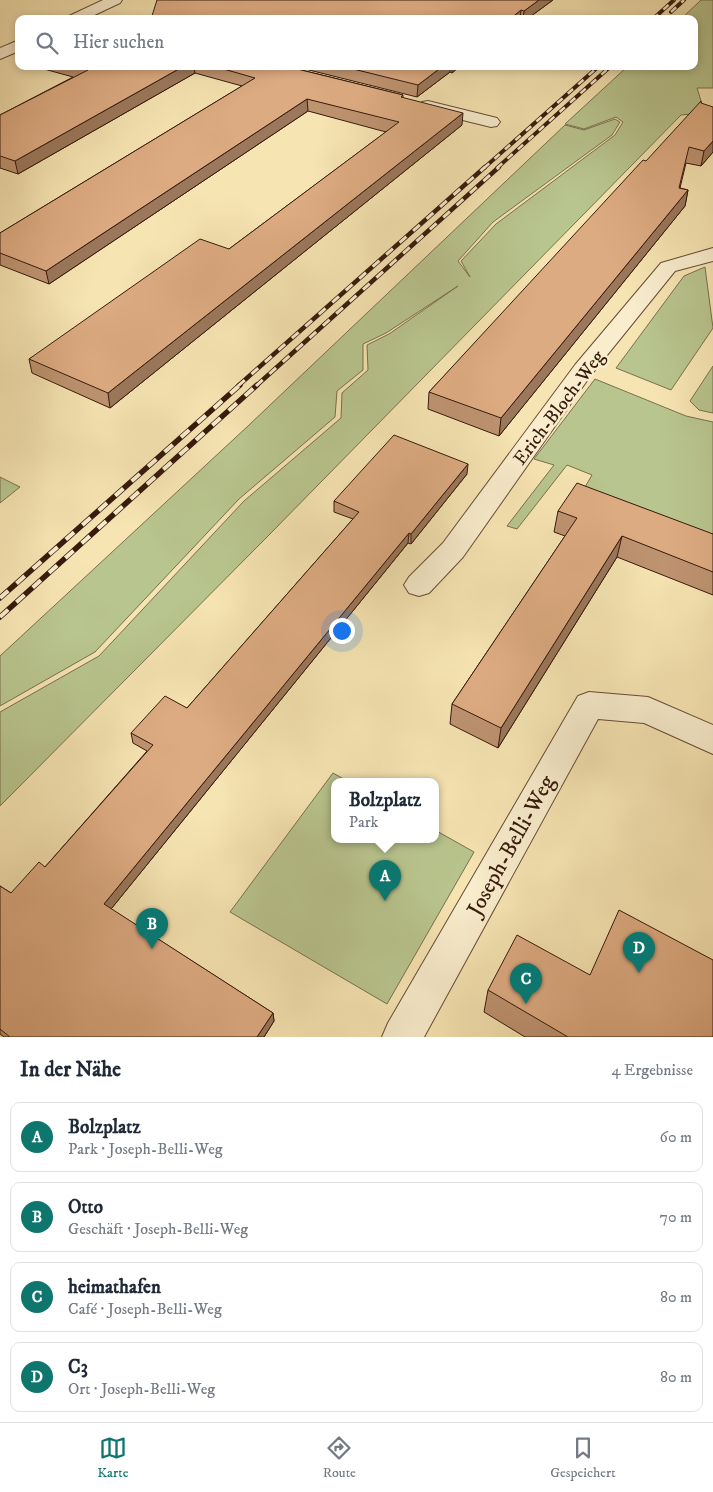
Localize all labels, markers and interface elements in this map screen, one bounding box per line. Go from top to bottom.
search box [15,15,698,70]
icon: search [33,29,61,57]
text: Hier suchen [73,31,164,54]
street label: Erich-Bloch-Weg [509,345,610,470]
your location [329,618,355,644]
street label: Joseph-Belli-Weg [461,770,561,923]
popup [331,778,439,843]
text: Bolzplatz [349,789,421,812]
text: Park [349,812,379,832]
pin: A [369,860,401,901]
pin: B [136,908,168,949]
pin: D [623,932,655,973]
pin: C [510,963,542,1004]
text: In der Nähe [20,1057,121,1083]
text: 4 Ergebnisse [611,1060,693,1080]
text: Bolzplatz [68,1116,141,1139]
text: A [32,1127,42,1147]
text: 60 m [660,1127,692,1147]
text: Park · Joseph-Belli-Weg [68,1139,223,1159]
text: Otto [68,1196,103,1219]
text: B [32,1207,42,1227]
text: 70 m [660,1207,692,1227]
text: Geschäft · Joseph-Belli-Weg [68,1219,248,1239]
text: heimathafen [68,1276,161,1299]
text: C [32,1287,42,1307]
text: 80 m [660,1287,692,1307]
text: Café · Joseph-Belli-Weg [68,1299,222,1319]
text: C3 [68,1356,88,1379]
text: D [31,1367,43,1387]
text: 80 m [660,1367,692,1387]
text: Ort · Joseph-Belli-Weg [68,1379,215,1399]
tab: Karte [97,1434,128,1482]
tab: Route [323,1434,356,1482]
tab: Gespeichert [550,1434,616,1482]

